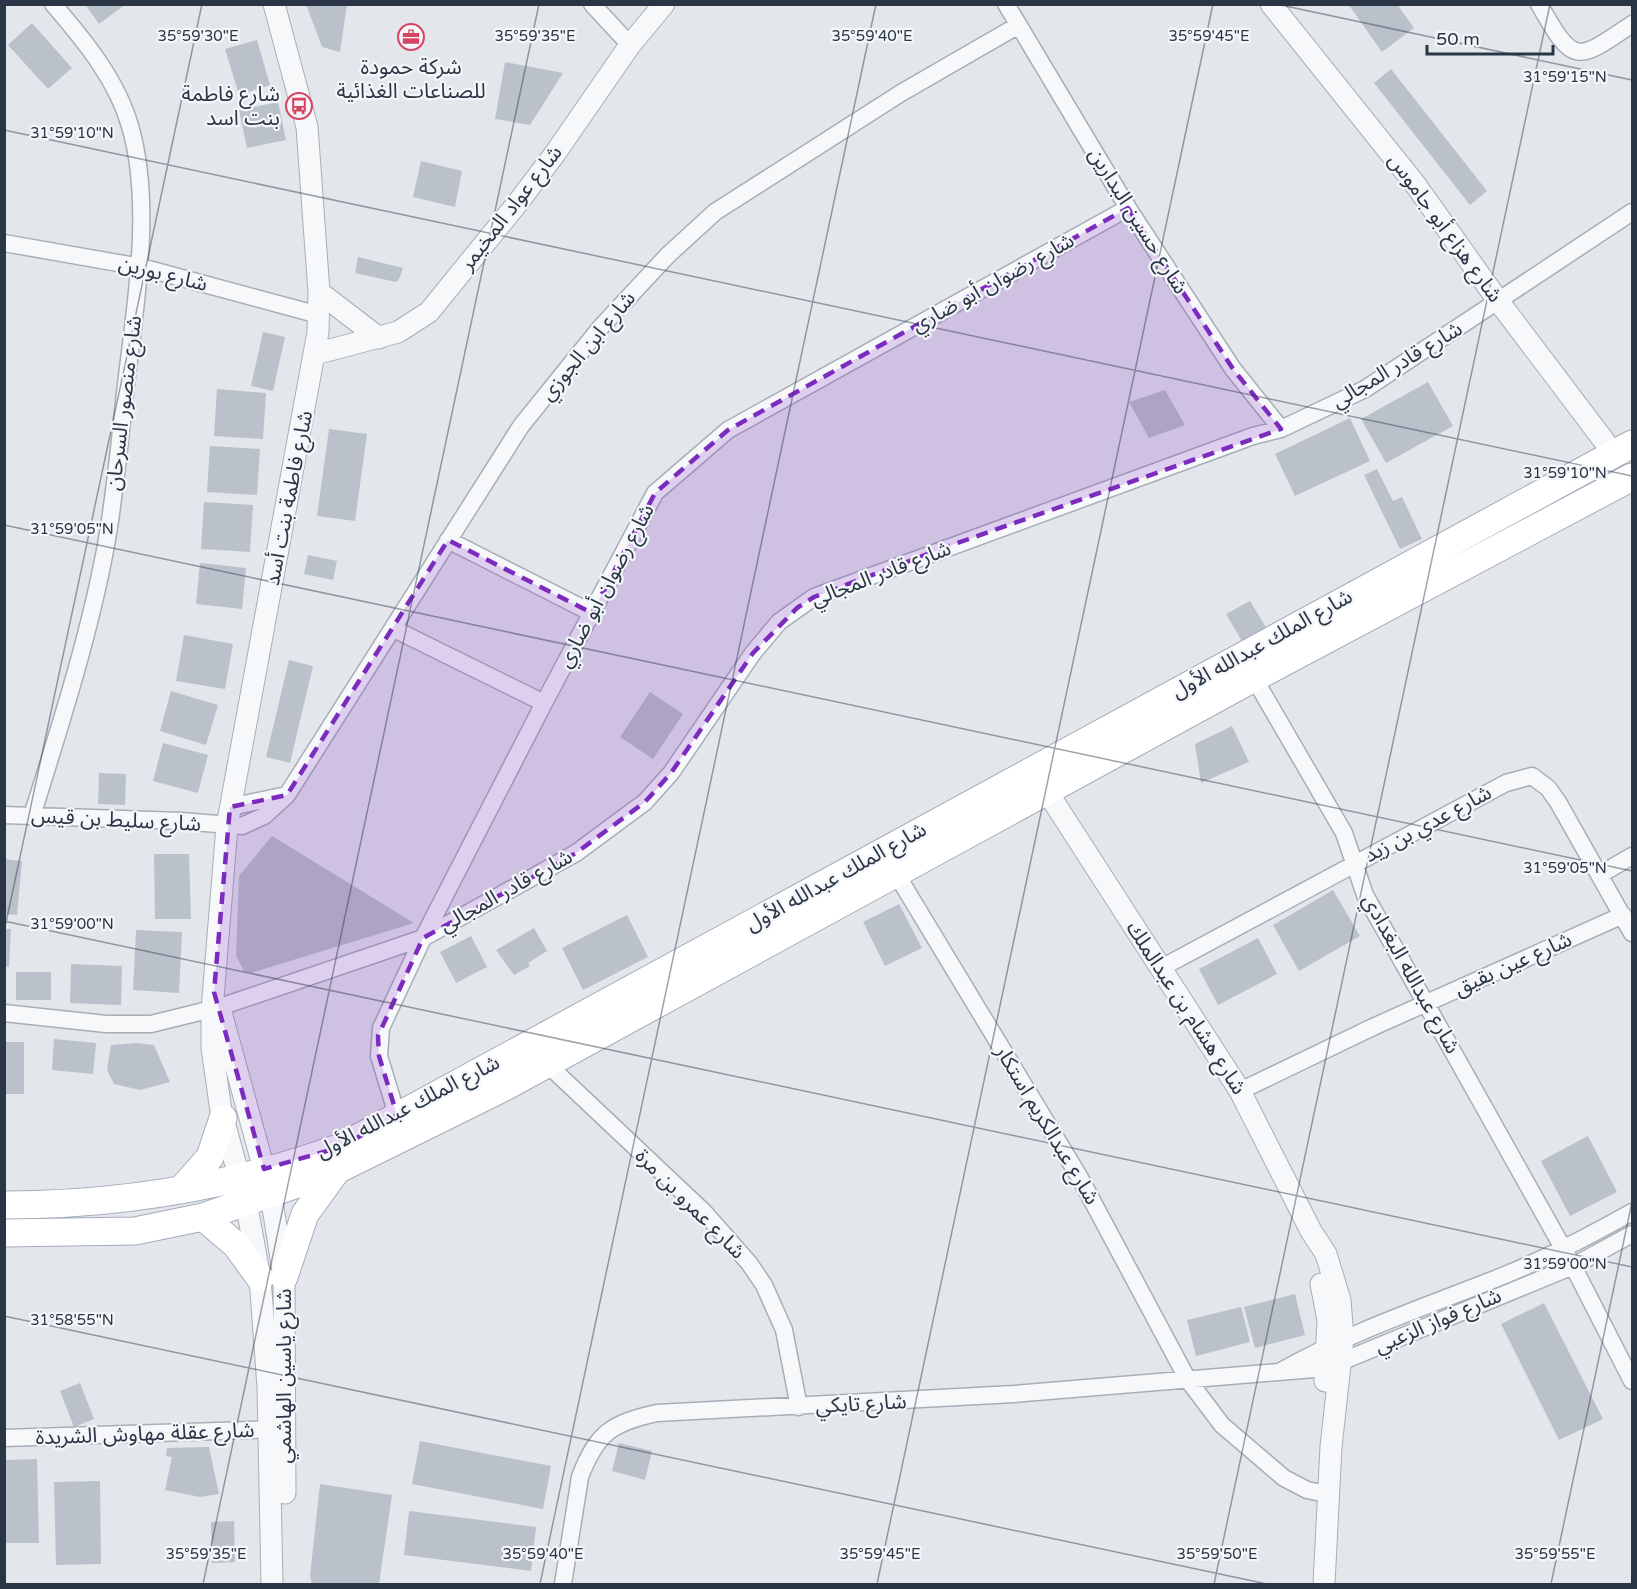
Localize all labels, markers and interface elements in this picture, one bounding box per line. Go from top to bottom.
scale bar [1427,18,1553,56]
office icon: شركة حمودة للصناعات الغذائية [396,22,426,52]
text: 35°59'30"E [158,27,238,45]
text: 35°59'35"E [495,27,575,45]
text: 35°59'40"E [832,27,912,45]
text: 35°59'45"E [1169,27,1249,45]
text: 50 m [1436,28,1480,50]
place label: شركة حمودة للصناعات الغذائية [336,55,486,104]
text: 31°59'15"N [1523,68,1607,86]
place label: شارع فاطمة بنت اسد [182,82,280,131]
bus stop icon: شارع فاطمة بنت اسد [284,91,314,121]
text: 31°59'10"N [30,124,114,142]
street label: شارع عواد المخيمر [454,141,569,277]
street label: شارع حسين البدارين [1081,143,1193,300]
street label: شارع هزاع أبو جاموس [1381,148,1508,309]
street label: شارع رضوان أبو ضاري [907,227,1080,341]
street label: شارع بورين [116,251,210,299]
street label: شارع ابن الجوزي [535,286,643,408]
street label: شارع منصور السرحان [101,314,149,492]
street label: شارع قادر المجالي [1327,316,1468,416]
street label: شارع فاطمة بنت أسد [259,408,320,588]
text: 31°59'10"N [1523,464,1607,482]
street label: شارع رضوان أبو ضاري [552,500,662,674]
text: 31°59'05"N [30,520,114,538]
street label: شارع قادر المجالي [807,536,956,615]
street label: شارع الملك عبدالله الأول [1167,584,1358,706]
street label: شارع عدي بن زيد [1360,780,1497,871]
street label: شارع سليط بن قيس [30,803,202,839]
street label: شارع الملك عبدالله الأول [741,817,932,939]
street label: شارع قادر المجالي [435,844,578,940]
text: 31°59'05"N [1523,859,1607,877]
street label: شارع عبدالله البغدادي [1354,890,1465,1060]
text: 31°59'00"N [30,915,114,933]
street label: شارع هشام بن عبدالملك [1118,917,1251,1101]
street label: شارع عين بقيق [1450,927,1577,1003]
street label: شارع عبدالكريم استكار [987,1040,1104,1210]
street label: شارع الملك عبدالله الأول [312,1050,505,1166]
street label: شارع عمرو بن مرة [628,1144,750,1266]
text: 31°59'00"N [1523,1255,1607,1273]
street label: شارع فواز الزعبي [1371,1283,1506,1362]
street label: شارع ياسين الهاشمي [272,1288,299,1464]
text: 31°58'55"N [30,1311,114,1329]
street label: شارع تايكي [815,1389,907,1422]
street label: شارع عقلة مهاوش الشريدة [35,1418,255,1452]
text: 35°59'35"E [166,1545,246,1563]
text: 35°59'40"E [503,1545,583,1563]
text: 35°59'45"E [840,1545,920,1563]
text: 35°59'50"E [1177,1545,1257,1563]
text: 35°59'55"E [1515,1545,1595,1563]

